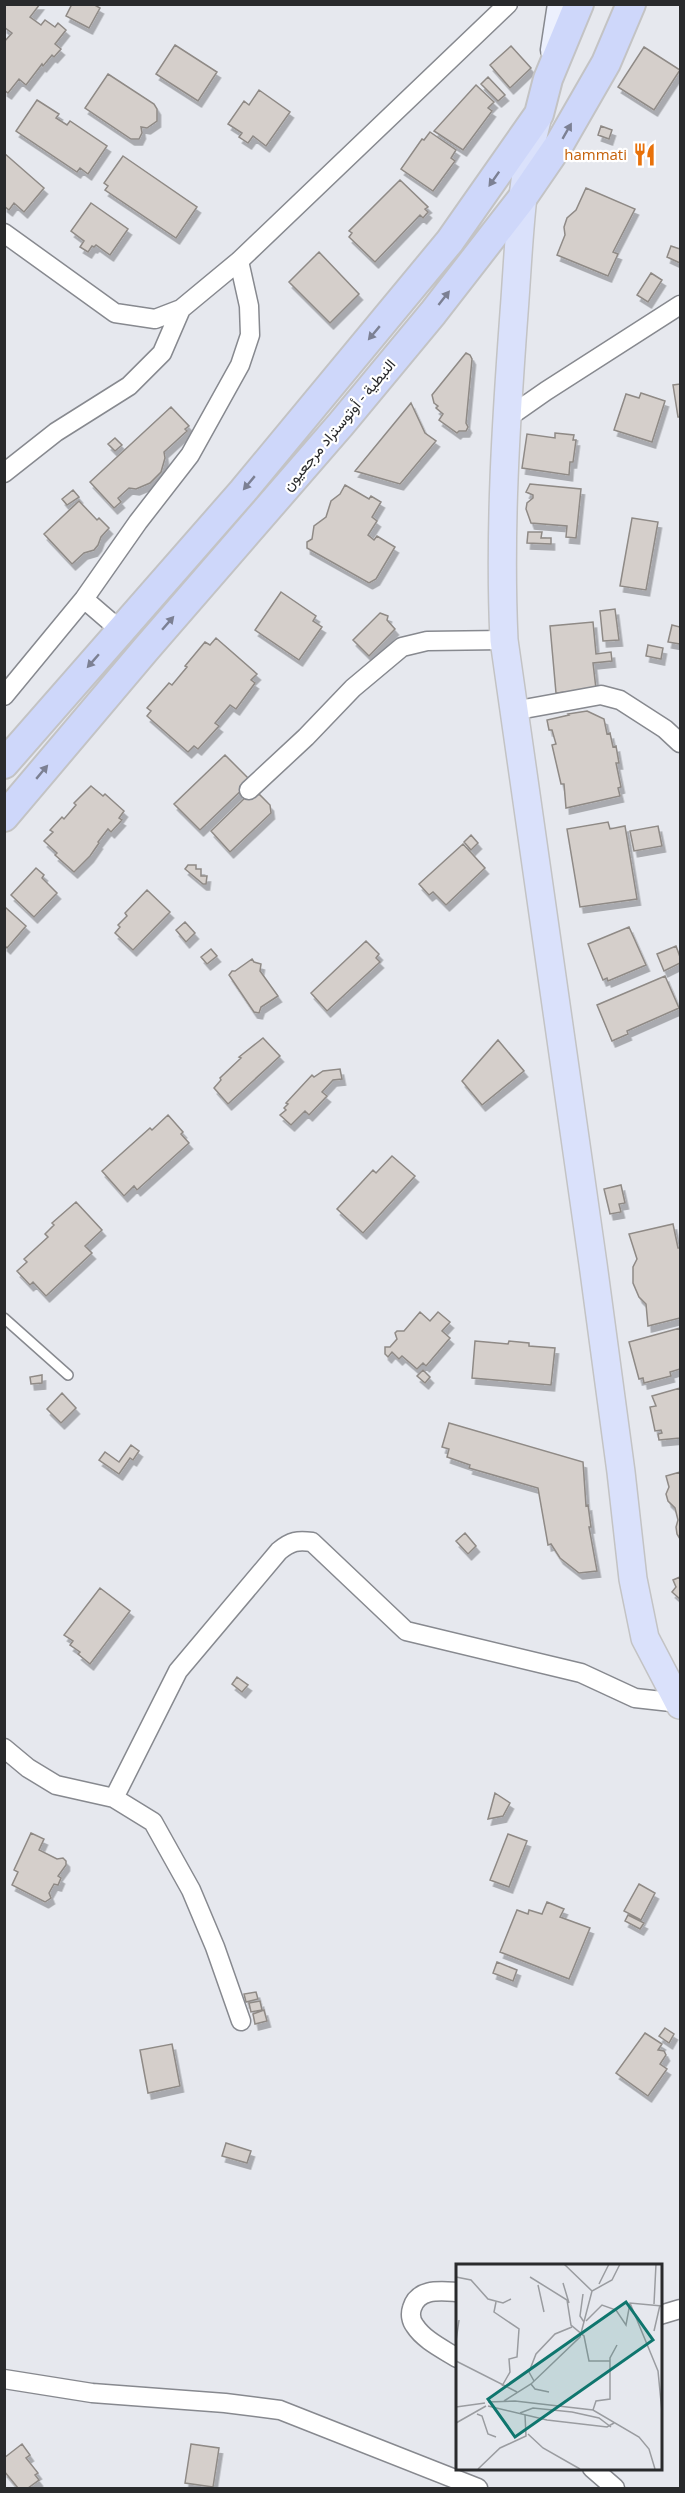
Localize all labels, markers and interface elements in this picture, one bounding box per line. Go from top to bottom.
one-way arrow [562,122,572,139]
restaurant icon: hammati [632,142,658,168]
place label: hammati [564,144,627,164]
one-way arrow [489,171,500,187]
one-way arrow [438,291,450,306]
one-way arrow [368,325,381,340]
street label: النبطية - أوتوستراد مرجعيون [277,354,399,494]
one-way arrow [243,475,256,491]
one-way arrow [162,615,175,631]
one-way arrow [87,653,100,668]
one-way arrow [35,765,48,780]
inset map [456,2264,661,2469]

